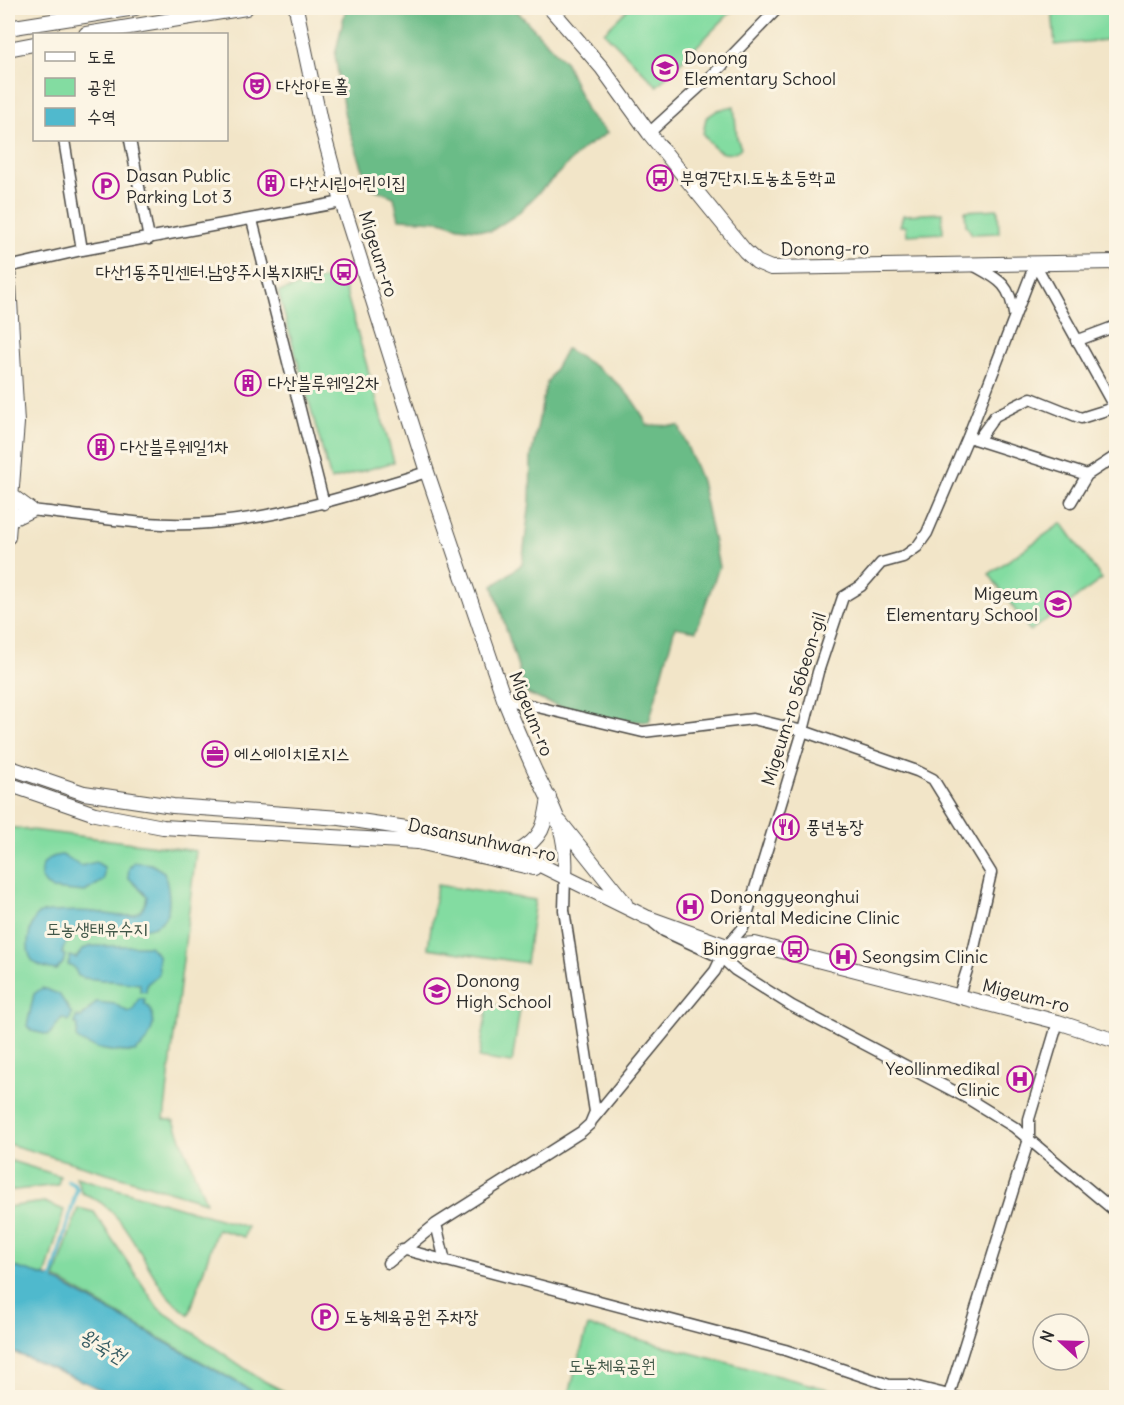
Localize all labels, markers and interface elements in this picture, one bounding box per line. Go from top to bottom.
legend [33,33,228,141]
text: 도로 [87,45,116,68]
place label: Donong Elementary School [684,46,836,90]
school or university icon: Donong Elementary School [650,53,680,83]
theatre icon: 다산아트홀 [242,71,272,101]
place label: 다산아트홀 [276,74,348,97]
text: 공원 [87,75,116,98]
text: 수역 [87,105,116,128]
bus stop icon: 부영7단지.도농초등학교 [645,163,675,193]
place label: Dasan Public Parking Lot 3 [126,164,232,208]
place label: 부영7단지.도농초등학교 [680,166,837,189]
building icon: 다산시립어린이집 [256,168,286,198]
parking icon: Dasan Public Parking Lot 3 [91,171,121,201]
place label: 다산시립어린이집 [290,171,406,194]
street label: Migeum-ro [354,208,403,300]
street label: Donong-ro [781,236,869,261]
bus stop icon: 다산1동주민센터.남양주시복지재단 [329,257,359,287]
place label: 다산1동주민센터.남양주시복지재단 [96,260,325,283]
building icon: 다산블루웨일2차 [233,368,263,398]
place label: 다산블루웨일2차 [268,371,379,394]
building icon: 다산블루웨일1차 [86,432,116,462]
place label: 다산블루웨일1차 [120,435,229,458]
place label: Migeum Elementary School [886,582,1038,626]
school or university icon: Migeum Elementary School [1043,589,1073,619]
street label: Migeum-ro 56beon-gil [756,609,831,788]
street label: Migeum-ro [504,668,559,760]
office icon: 에스에이치로지스 [200,739,230,769]
place label: 에스에이치로지스 [234,742,350,765]
restaurant icon: 풍년농장 [771,812,801,842]
street label: Dasansunhwan-ro [406,813,558,866]
place label: 풍년농장 [806,815,864,838]
place label: Dononggyeonghui Oriental Medicine Clinic [710,885,900,929]
hospital icon: Dononggyeonghui Oriental Medicine Clinic [675,892,705,922]
park label: 도농생태유수지 [46,917,148,940]
bus stop icon: Binggrae [780,934,810,964]
place label: Binggrae [703,937,776,960]
hospital icon: Seongsim Clinic [828,942,858,972]
place label: Seongsim Clinic [862,945,988,968]
place label: Donong High School [456,969,552,1013]
street label: Migeum-ro [980,974,1072,1017]
school or university icon: Donong High School [422,976,452,1006]
place label: Yeollinmedikal Clinic [886,1057,1000,1101]
hospital icon: Yeollinmedikal Clinic [1005,1064,1035,1094]
parking icon: 도농체육공원 주차장 [310,1302,340,1332]
place label: 도농체육공원 주차장 [344,1305,479,1328]
north arrow [1031,1312,1091,1372]
water label: 왕숙천 [76,1323,132,1369]
text: N [1036,1328,1058,1345]
park label: 도농체육공원 [569,1354,655,1377]

